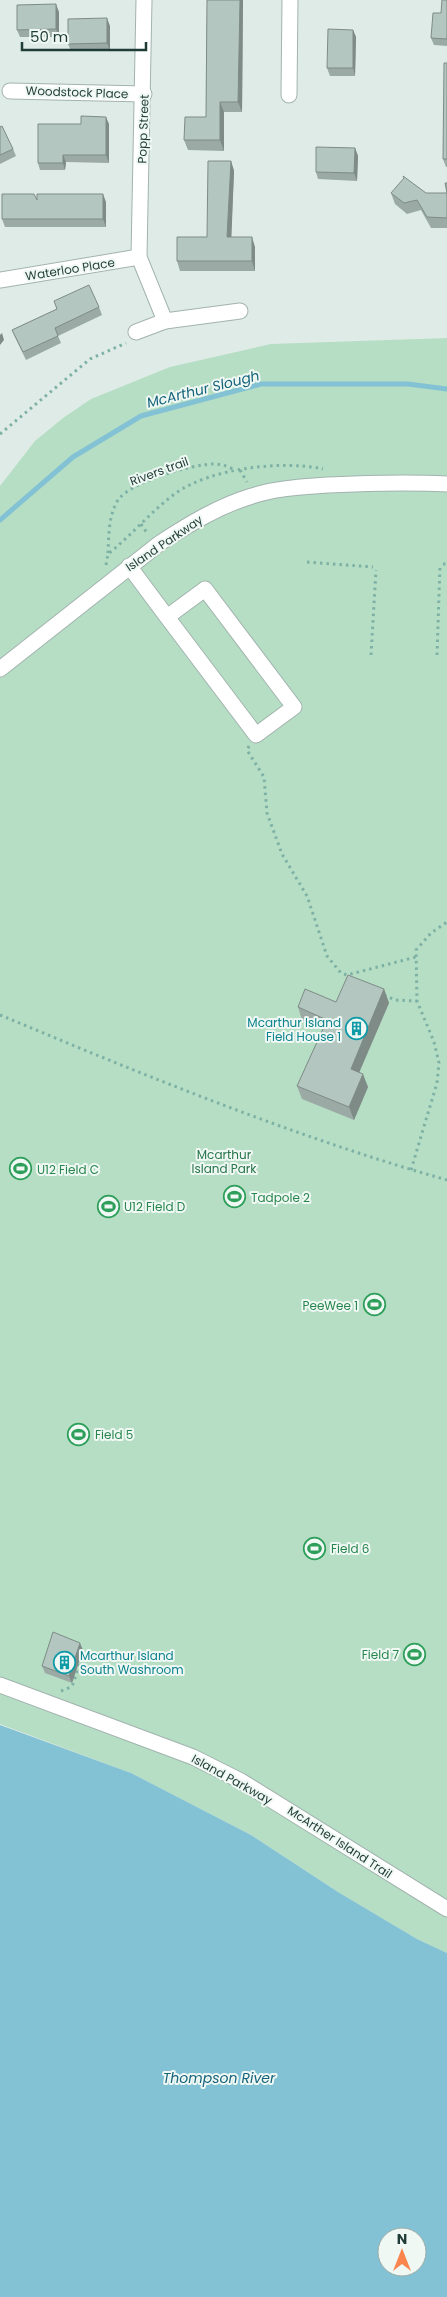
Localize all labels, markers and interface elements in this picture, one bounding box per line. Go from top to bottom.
scale bar [22,20,146,52]
text: 50 m [30,26,68,47]
street label: Woodstock Place [25,82,129,102]
street label: Popp Street [133,94,153,164]
street label: Waterloo Place [24,254,116,284]
water label: McArthur Slough [145,365,262,413]
street label: Rivers trail [127,453,191,489]
street label: Island Parkway [122,511,206,575]
place label: Mcarthur Island Field House 1 [247,1014,341,1045]
building icon: Mcarthur Island Field House 1 [345,1017,369,1041]
park label: Mcarthur Island Park [192,1146,257,1177]
sports icon: U12 Field C [9,1157,33,1181]
place label: U12 Field C [37,1161,99,1178]
sports icon: Tadpole 2 [223,1185,247,1209]
place label: Tadpole 2 [251,1189,310,1206]
sports icon: U12 Field D [96,1194,120,1218]
place label: U12 Field D [124,1198,185,1215]
sports icon: PeeWee 1 [362,1293,386,1317]
place label: PeeWee 1 [303,1297,358,1314]
sports icon: Field 5 [67,1422,91,1446]
place label: Field 5 [95,1426,133,1443]
sports icon: Field 6 [303,1536,327,1560]
place label: Field 6 [331,1540,369,1557]
sports icon: Field 7 [403,1642,427,1666]
place label: Field 7 [362,1646,399,1663]
place label: Mcarthur Island South Washroom [80,1647,184,1678]
building icon: Mcarthur Island South Washroom [52,1650,76,1674]
street label: Island Parkway [189,1750,276,1808]
street label: McArther Island Trail [284,1802,396,1882]
water label: Thompson River [163,2068,276,2088]
north arrow [377,2227,427,2277]
text: N [397,2229,407,2249]

